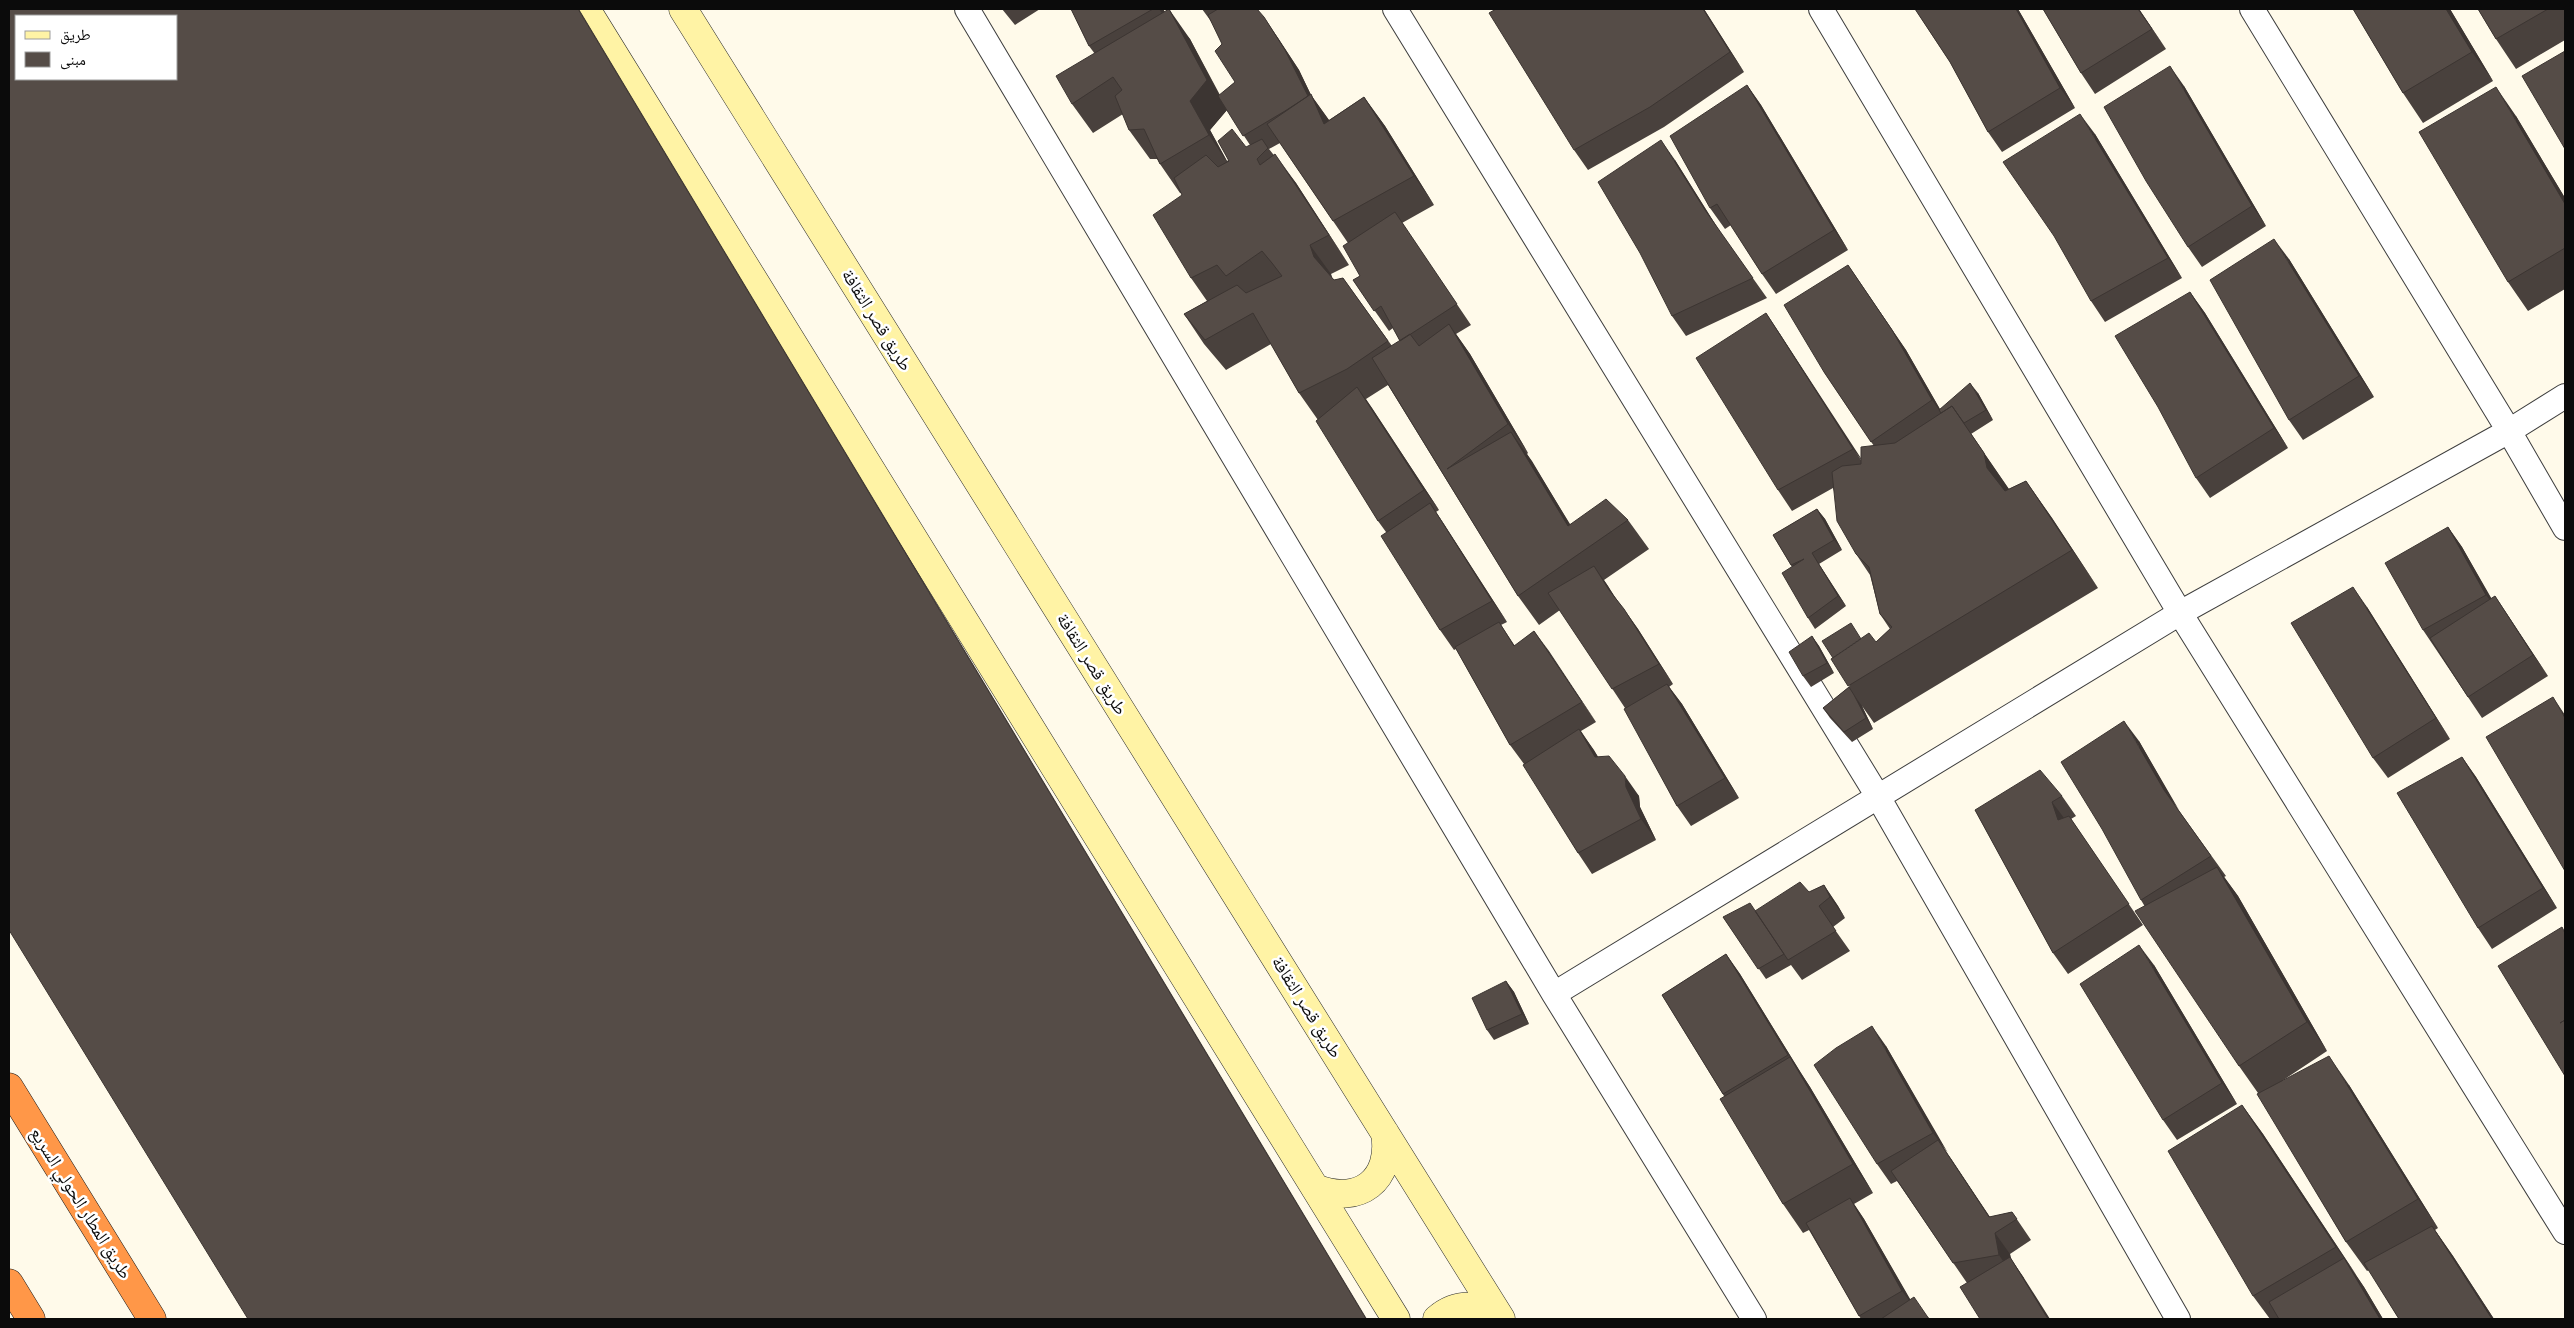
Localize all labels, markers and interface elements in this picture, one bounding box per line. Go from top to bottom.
legend [15,15,178,80]
text: طريق [60,24,91,45]
text: مبنى [60,49,86,70]
street label: طريق قصر الثقافة [836,264,919,376]
street label: طريق قصر الثقافة [1051,608,1134,720]
street label: طريق قصر الثقافة [1266,951,1349,1063]
street label: طريق المطار الحولي السريع [22,1122,138,1285]

